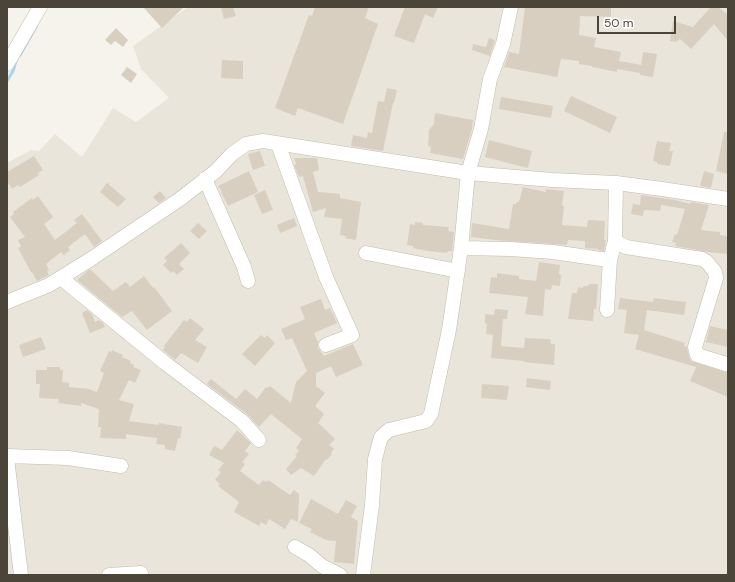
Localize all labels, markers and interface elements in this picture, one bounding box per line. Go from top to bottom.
scale bar [599,8,678,34]
text: 50 m [604,15,633,31]

